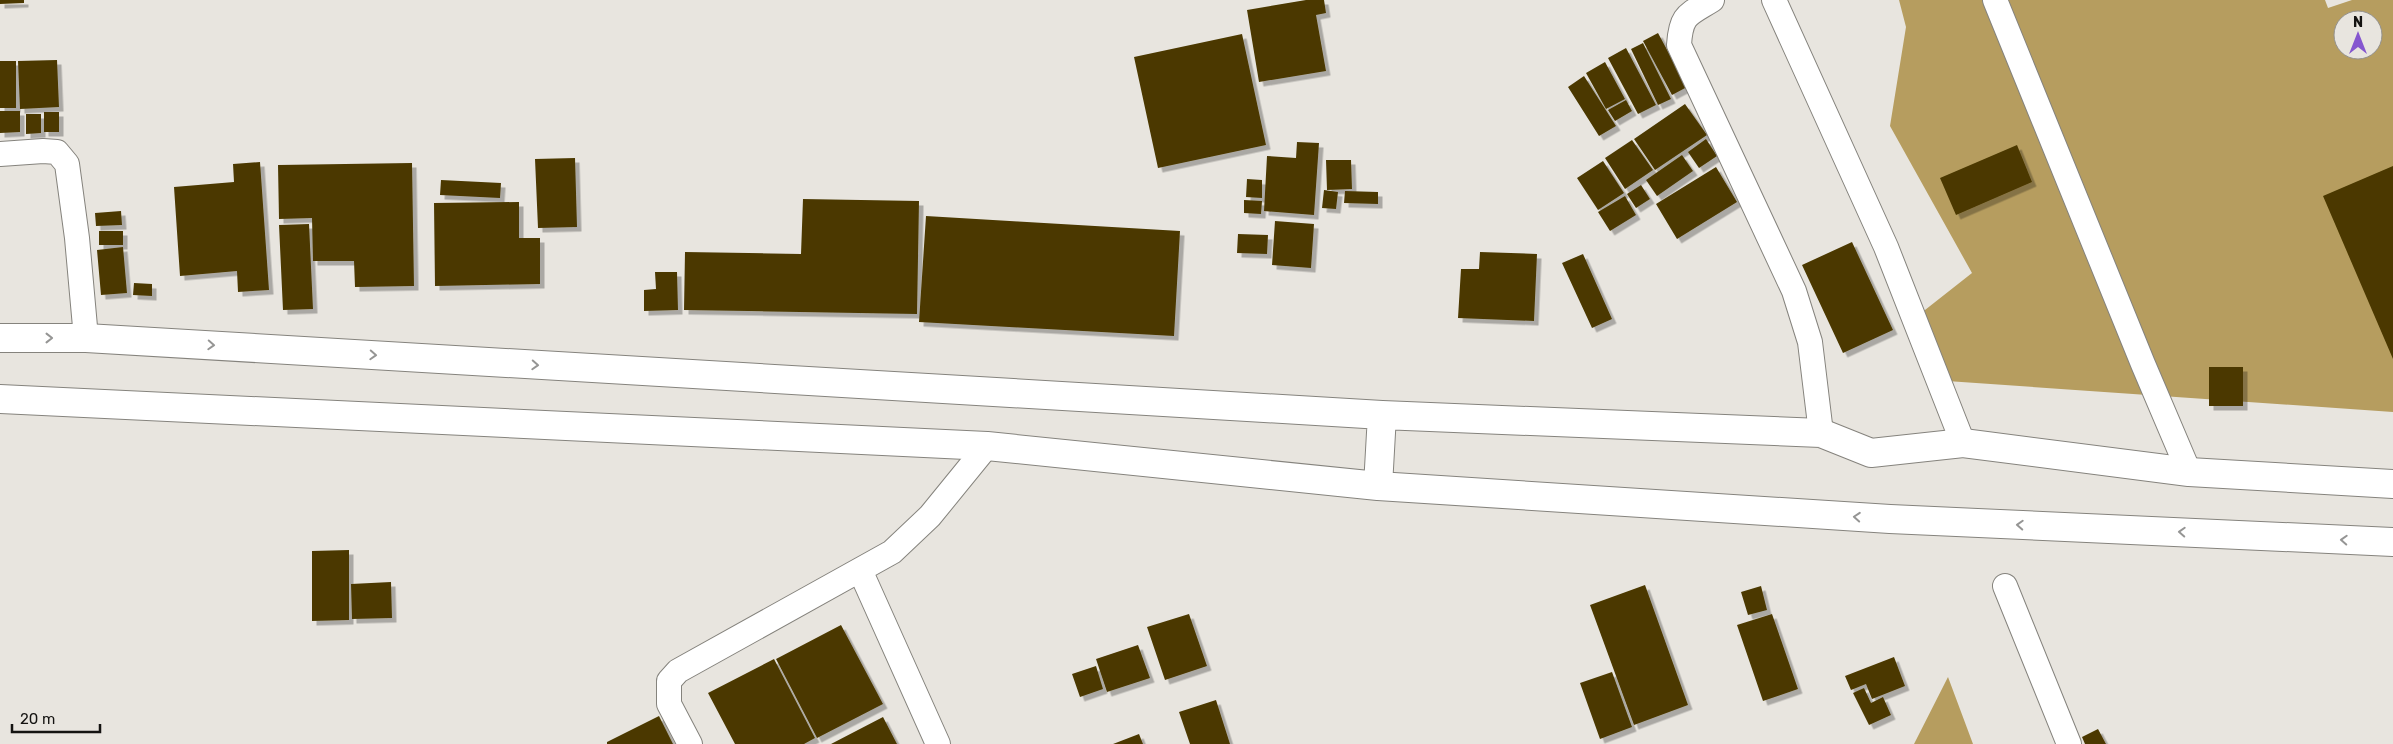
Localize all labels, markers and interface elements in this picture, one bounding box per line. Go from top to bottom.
north arrow [2333,10,2383,60]
text: N [2353,14,2363,31]
one-way arrow [45,333,53,343]
one-way arrow [207,340,215,351]
one-way arrow [370,349,378,360]
one-way arrow [532,359,540,370]
one-way arrow [1853,512,1861,523]
one-way arrow [2015,520,2023,531]
one-way arrow [2178,527,2186,538]
one-way arrow [2340,534,2348,545]
scale bar [12,702,100,734]
text: 20 m [20,710,55,728]

